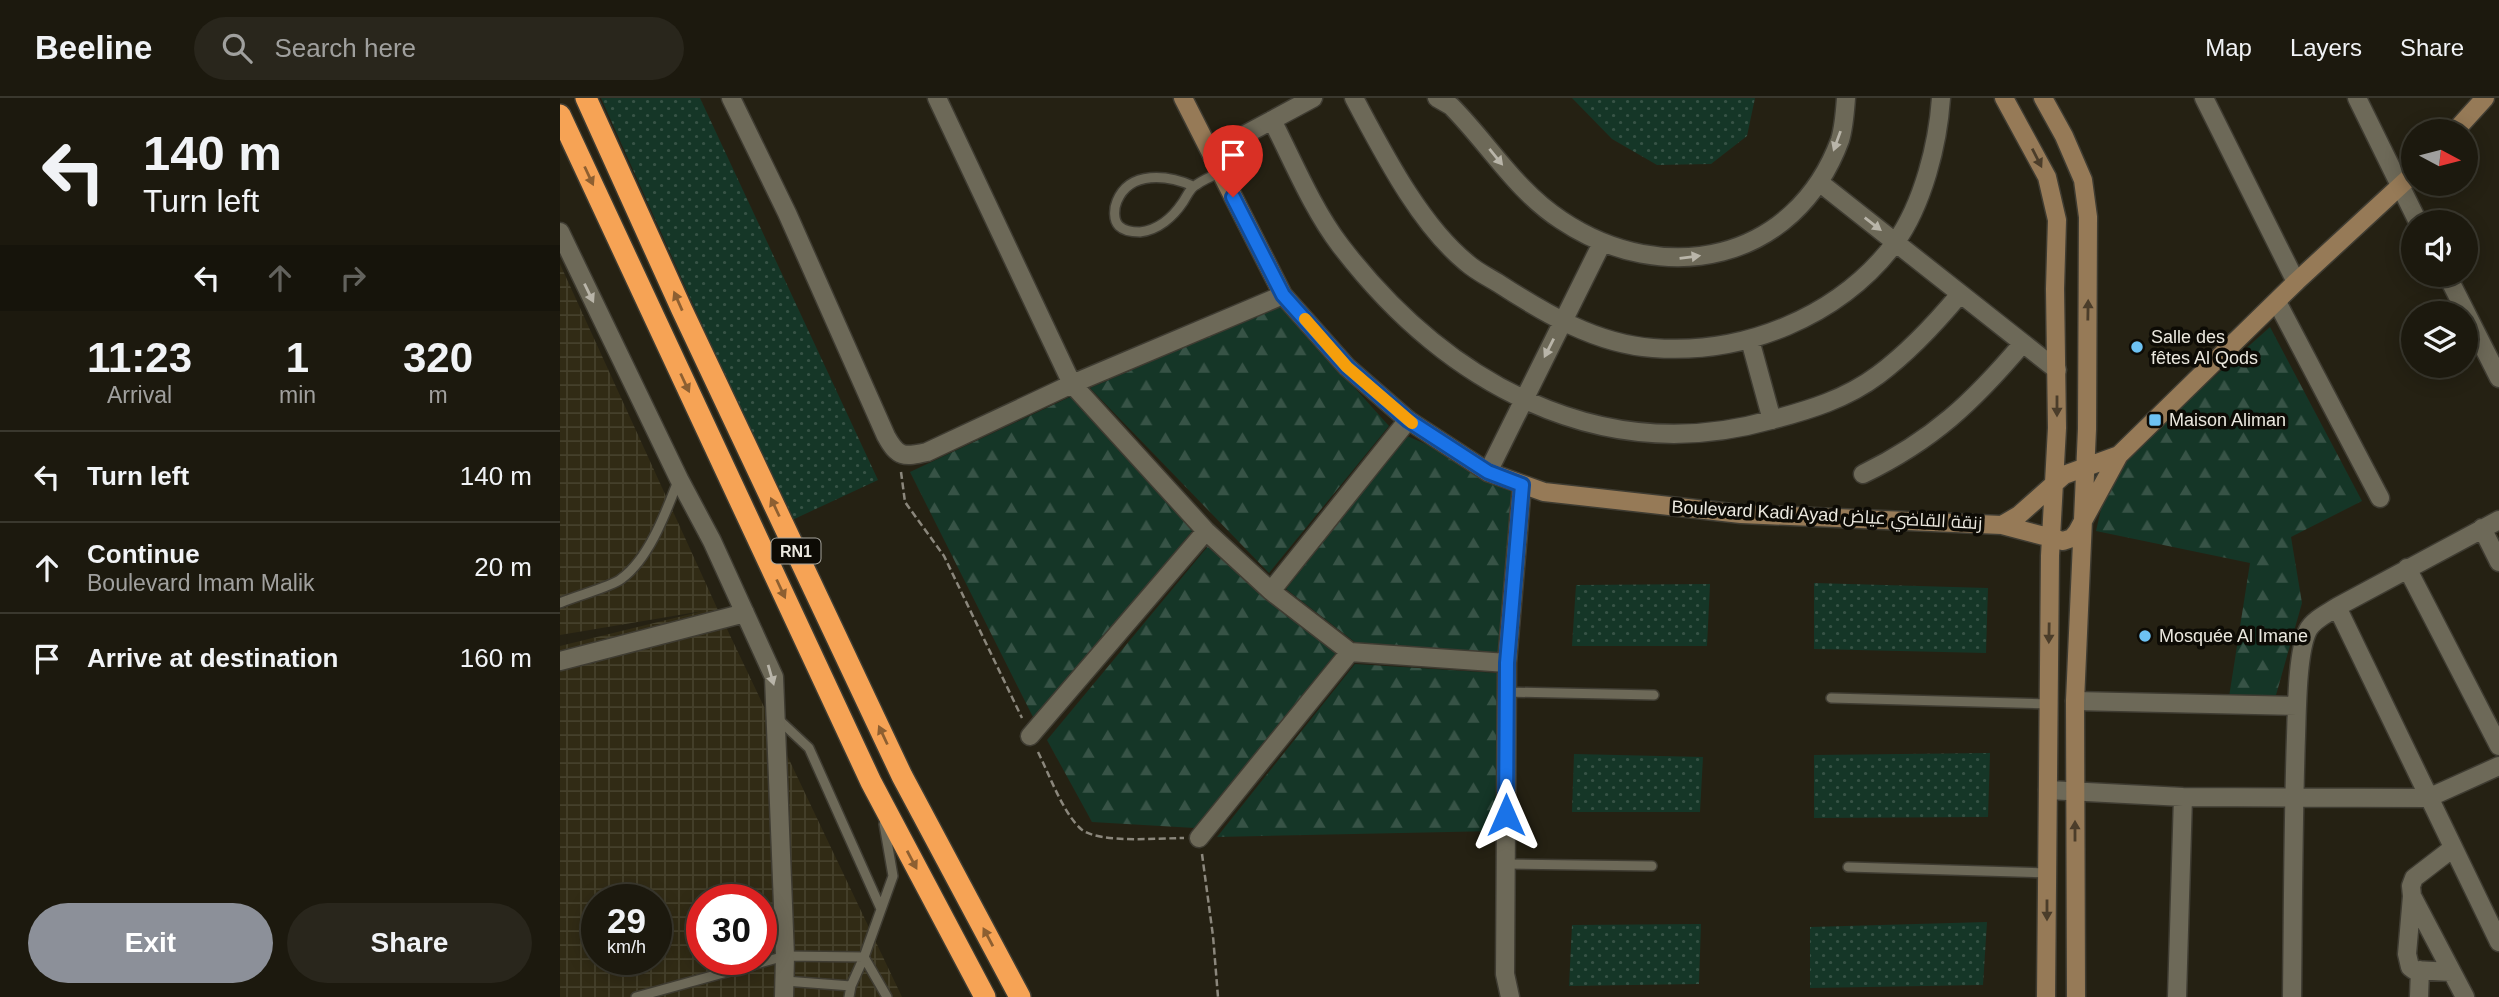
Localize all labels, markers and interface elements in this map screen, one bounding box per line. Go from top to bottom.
search box [194,17,684,80]
text: Beeline [35,29,152,66]
icon: search [218,29,256,67]
text: Search here [274,33,416,63]
text: Map [2205,34,2252,61]
text: Layers [2290,34,2362,61]
text: Share [2400,34,2464,61]
north arrow [2401,119,2478,196]
map controls [2401,119,2478,378]
pin [1203,125,1263,197]
icon: left [28,126,119,217]
text: 140 m [143,126,282,180]
one-way arrow [1832,131,1843,152]
icon: arrive [1214,136,1252,174]
one-way arrow [1488,148,1503,166]
one-way arrow [2031,148,2042,168]
one-way arrow [584,166,595,187]
text: Turn left [143,183,259,219]
button: sound [2401,210,2478,287]
one-way arrow [1863,217,1881,232]
one-way arrow [1679,251,1701,262]
icon: left [188,259,226,297]
icon: ahead [261,259,299,297]
icon: right [334,259,372,297]
one-way arrow [584,283,595,303]
one-way arrow [672,291,683,312]
one-way arrow [2082,298,2094,320]
button: layers [2401,301,2478,378]
place label: Salle des fêtes Al Qods [2151,327,2258,368]
text: 11:23 [87,334,192,381]
text: 1 [286,334,309,381]
text: 320 [403,334,473,381]
one-way arrow [1543,338,1555,358]
marker: Salle des fêtes Al Qods [2129,339,2145,355]
one-way arrow [680,372,691,393]
text: Arrival [107,382,172,408]
text: min [279,382,316,408]
text: m [428,382,448,408]
one-way arrow [2051,395,2063,417]
place label: Maison Aliman [2169,410,2286,430]
marker: Maison Aliman [2147,412,2163,428]
icon: left [28,458,66,496]
text: Turn left [87,461,189,491]
text: 140 m [460,461,532,491]
one-way arrow [769,497,781,517]
street label: Boulevard Kadi Ayad زنقة القاضي عياض [1671,497,1983,536]
road number: RN1 [772,538,820,564]
text: Continue [87,539,200,569]
icon: ahead [28,549,66,587]
text: 20 m [474,552,532,582]
text: Boulevard Imam Malik [87,570,315,596]
one-way arrow [775,579,787,599]
one-way arrow [2043,623,2055,645]
place label: Mosquée Al Imane [2159,626,2308,646]
marker: Mosquée Al Imane [2137,628,2153,644]
icon: arrive [28,640,66,678]
text: Arrive at destination [87,643,338,673]
text: 160 m [460,643,532,673]
one-way arrow [767,665,777,686]
one-way arrow [877,725,888,745]
position arrow [1469,778,1543,852]
one-way arrow [2069,820,2081,842]
one-way arrow [906,850,918,870]
speed limit sign: 30 [686,884,777,975]
one-way arrow [2041,899,2053,921]
text: 29 [607,901,646,940]
button: Exit [28,903,273,983]
button: Share [287,903,532,983]
one-way arrow [982,927,993,947]
text: km/h [607,937,646,957]

